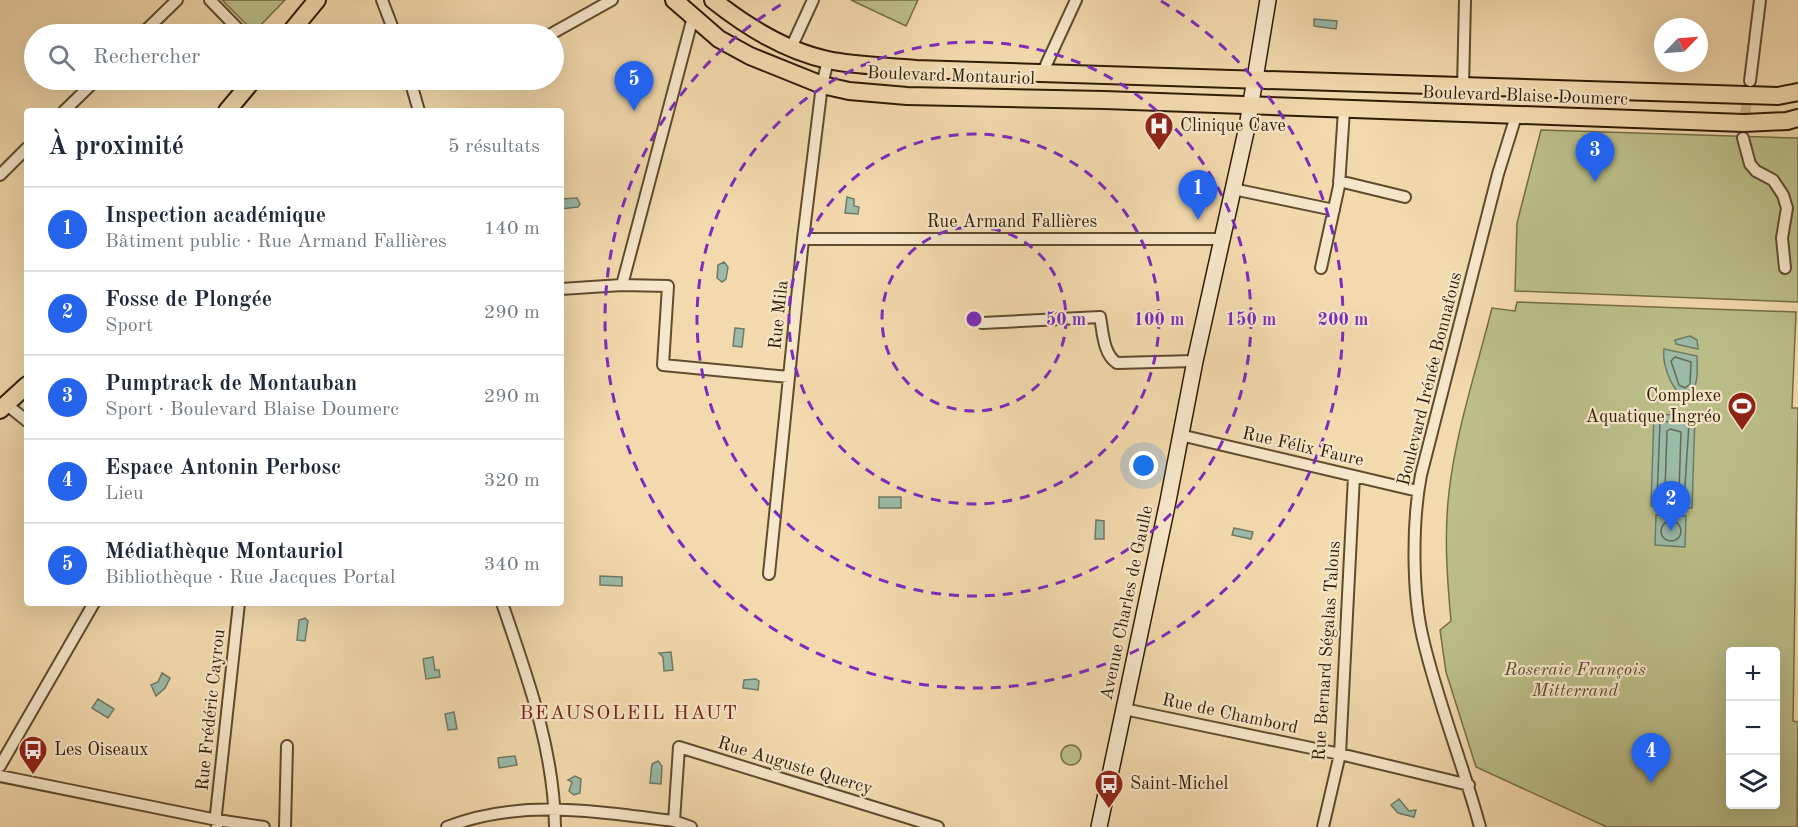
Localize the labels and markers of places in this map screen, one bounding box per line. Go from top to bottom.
pin: 5 [614,62,654,111]
hospital icon: Clinique Cave [1143,110,1175,152]
place label: Clinique Cave [1180,117,1286,135]
pin: 3 [1576,132,1614,182]
pin: 1 [1178,170,1218,220]
centre of rings [964,309,984,329]
place label: Complexe Aquatique Ingréo [1585,387,1721,426]
sports icon: Complexe Aquatique Ingréo [1726,390,1758,432]
pin: 2 [1652,482,1690,531]
bus stop icon: Les Oiseaux [17,734,49,776]
pin: 4 [1632,734,1670,783]
place label: Les Oiseaux [54,741,149,759]
bus stop icon: Saint-Michel [1093,768,1125,810]
place label: Saint-Michel [1130,775,1228,793]

